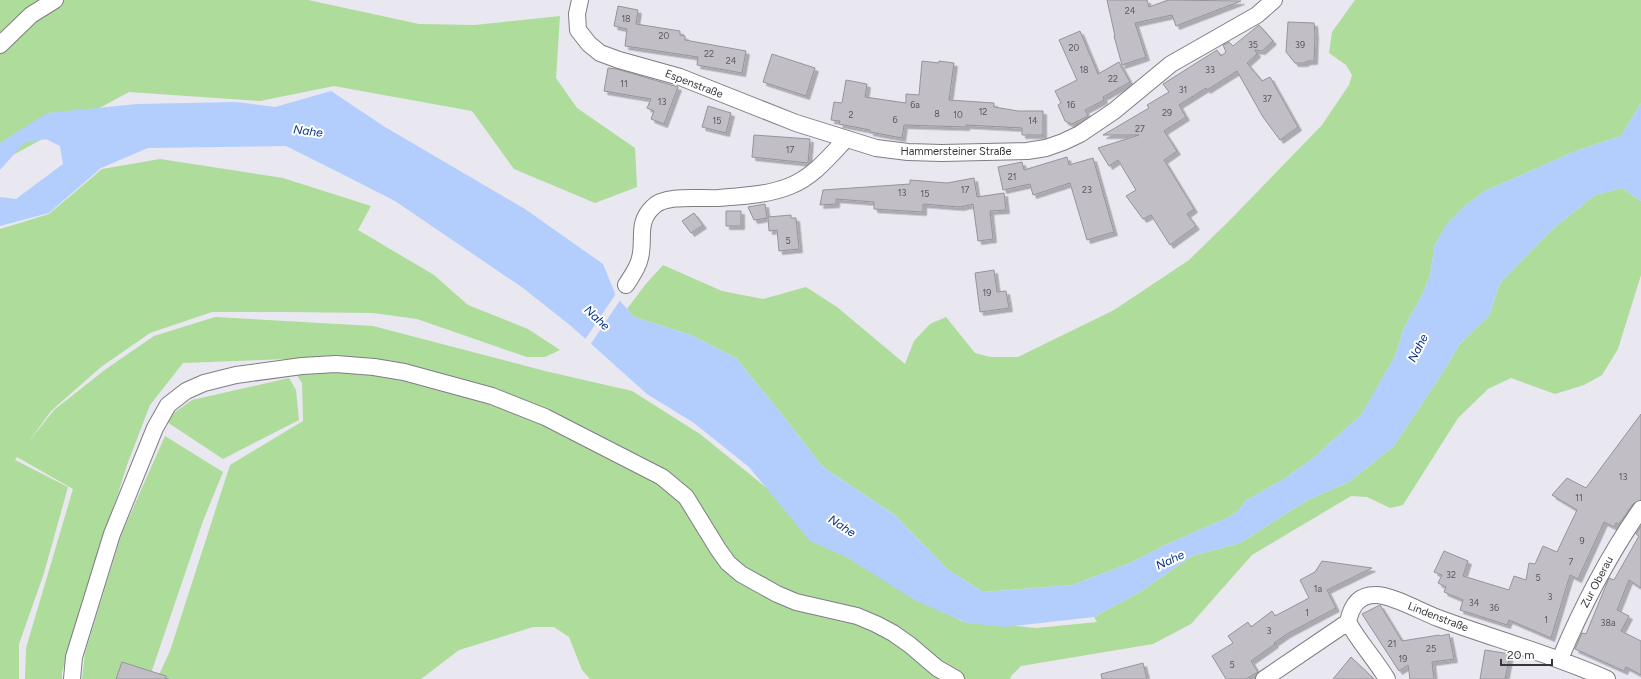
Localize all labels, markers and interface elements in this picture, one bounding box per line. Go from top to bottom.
house number: 24 [1125,5,1136,16]
house number: 18 [621,13,631,24]
house number: 20 [659,30,670,41]
house number: 35 [1248,39,1258,50]
house number: 39 [1295,39,1305,50]
house number: 20 [1069,42,1080,53]
house number: 22 [704,48,714,59]
house number: 24 [726,55,737,66]
house number: 18 [1079,64,1089,75]
house number: 33 [1205,64,1215,75]
street label: Espenstraße [663,67,725,101]
house number: 22 [1108,73,1118,84]
house number: 11 [620,78,628,89]
house number: 31 [1179,84,1187,95]
house number: 37 [1262,93,1272,104]
house number: 13 [658,96,666,107]
house number: 6a [910,99,920,110]
house number: 16 [1067,99,1075,110]
house number: 12 [979,106,987,117]
house number: 29 [1162,107,1172,118]
house number: 8 [934,108,940,119]
house number: 2 [848,109,854,120]
house number: 10 [953,109,963,120]
house number: 6 [892,114,898,125]
house number: 15 [713,115,721,126]
house number: 14 [1028,115,1038,126]
water label: Nahe [292,122,324,140]
house number: 27 [1135,123,1145,134]
house number: 17 [786,144,794,155]
street label: Hammersteiner Straße [900,145,1012,158]
house number: 21 [1008,171,1016,182]
house number: 17 [961,184,969,195]
house number: 23 [1082,184,1092,195]
house number: 13 [898,187,906,198]
house number: 15 [921,188,929,199]
house number: 5 [785,235,791,246]
house number: 19 [983,287,991,298]
water label: Nahe [581,303,613,334]
water label: Nahe [1405,331,1431,364]
house number: 13 [1619,471,1627,482]
house number: 11 [1575,492,1583,503]
water label: Nahe [826,512,859,540]
house number: 9 [1579,535,1585,546]
water label: Nahe [1154,547,1187,573]
street label: Zur Oberau [1578,554,1616,610]
house number: 7 [1569,556,1574,567]
house number: 32 [1446,569,1456,580]
house number: 5 [1535,572,1541,583]
house number: 1a [1314,583,1323,594]
house number: 3 [1548,591,1553,602]
house number: 34 [1469,597,1480,608]
street label: Lindenstraße [1406,599,1470,635]
house number: 36 [1489,602,1499,613]
house number: 1 [1305,607,1309,618]
house number: 1 [1544,614,1548,625]
house number: 38a [1600,617,1616,628]
house number: 3 [1267,625,1272,636]
house number: 21 [1388,638,1396,649]
scale bar [1501,641,1552,667]
house number: 25 [1426,643,1436,654]
text: 20 m [1507,648,1535,662]
house number: 19 [1399,653,1407,664]
house number: 5 [1229,659,1235,670]

